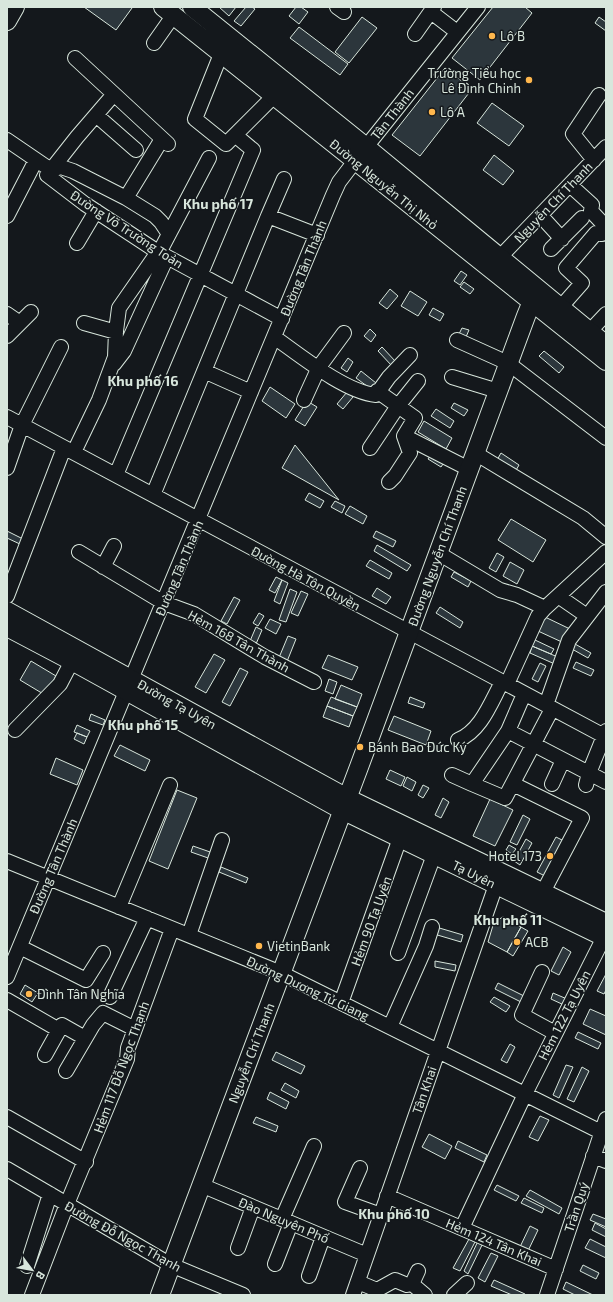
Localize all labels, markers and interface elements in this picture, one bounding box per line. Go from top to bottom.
place label: Lô B [500,28,525,44]
marker: Lô B [487,31,497,41]
place label: Trường Tiểu học Lê Đình Chinh [427,65,521,96]
marker: Trường Tiểu học Lê Đình Chinh [524,75,534,85]
street label: Tân Thành [367,85,417,143]
place label: Lô A [440,104,465,120]
marker: Lô A [427,107,437,117]
street label: Đường Nguyễn Thị Nhỏ [327,135,441,233]
street label: Nguyễn Chí Thanh [510,158,596,246]
street label: Đường Võ Trường Toản [68,187,186,271]
district label: Khu phố 17 [183,195,254,212]
street label: Đường Tân Thành [276,218,330,318]
district label: Khu phố 16 [107,372,179,389]
street label: Đường Nguyễn Chí Thanh [404,484,470,628]
street label: Đường Tân Thành [152,518,206,618]
street label: Đường Hà Tôn Quyền [249,542,363,614]
street label: Hẻm 168 Tân Thành [185,606,293,676]
street label: Đường Tạ Uyên [135,676,219,732]
district label: Khu phố 15 [108,716,179,733]
place label: Bánh Bao Đức Ký [368,739,467,755]
marker: Bánh Bao Đức Ký [355,742,365,752]
street label: Đường Tân Thành [26,816,80,916]
place label: Hotel 173 [489,848,542,864]
marker: Hotel 173 [545,851,555,861]
street label: Tạ Uyên [450,857,498,891]
street label: Hẻm 90 Tạ Uyên [347,874,395,968]
district label: Khu phố 11 [474,911,542,928]
place label: ACB [525,934,549,950]
marker: ACB [512,937,522,947]
place label: VietinBank [267,938,331,954]
marker: VietinBank [254,941,264,951]
street label: Đường Dương Tử Giang [244,953,372,1023]
street label: Hẻm 122 Tạ Uyên [534,967,594,1063]
place label: Đình Tân Nghĩa [37,986,125,1002]
marker: Đình Tân Nghĩa [24,989,34,999]
street label: Hẻm 117 Đỗ Ngọc Thạnh [90,999,152,1135]
street label: Nguyễn Chí Thanh [224,1001,278,1105]
street label: Tân Khai [408,1064,440,1116]
street label: Trần Quý [560,1180,592,1234]
street label: Đào Nguyên Phổ [236,1194,332,1246]
street label: Đường Đỗ Ngọc Thạnh [62,1197,184,1275]
district label: Khu phố 10 [358,1205,430,1222]
street label: Hẻm 124 Tân Khai [444,1215,544,1269]
north arrow [12,1250,52,1290]
text: B [34,1269,48,1282]

